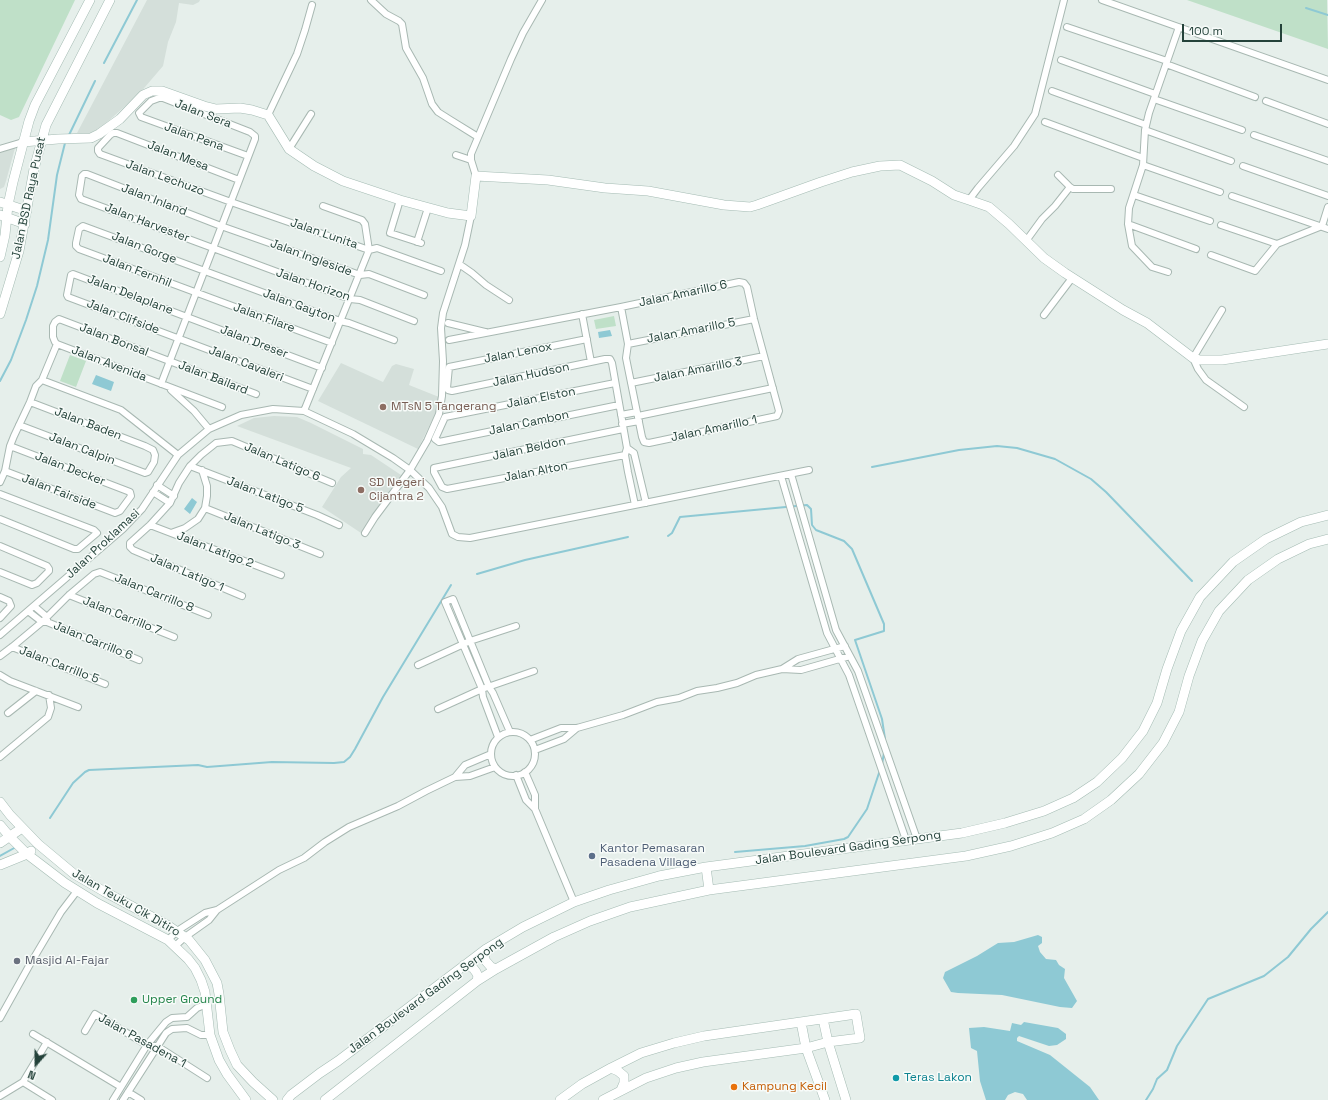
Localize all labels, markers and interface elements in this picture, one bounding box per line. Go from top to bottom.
scale bar [1184,16,1284,42]
text: 100 m [1189,23,1223,39]
street label: Jalan Sera [173,97,233,131]
street label: Jalan Pena [162,120,226,154]
street label: Jalan BSD Raya Pusat [9,135,49,261]
street label: Jalan Mesa [145,138,211,174]
street label: Jalan Lechuzo [124,157,206,199]
street label: Jalan Inland [119,181,189,219]
street label: Jalan Harvester [103,200,191,246]
street label: Jalan Lunita [288,216,360,252]
street label: Jalan Gorge [109,229,179,267]
street label: Jalan Ingleside [268,237,354,279]
street label: Jalan Fernhil [101,251,173,291]
street label: Jalan Horizon [274,266,352,304]
street label: Jalan Delaplane [85,272,175,318]
street label: Jalan Amarillo 6 [638,278,728,310]
street label: Jalan Gayton [261,286,337,326]
street label: Jalan Clifside [85,296,161,338]
street label: Jalan Filare [231,300,297,336]
street label: Jalan Amarillo 5 [646,315,736,347]
street label: Jalan Bonsal [77,320,151,360]
street label: Jalan Dreser [218,322,290,362]
street label: Jalan Lenox [483,339,553,367]
street label: Jalan Avenida [69,343,149,385]
street label: Jalan Cavaleri [207,343,285,385]
street label: Jalan Amarillo 3 [653,354,743,386]
street label: Jalan Bailard [176,358,250,398]
street label: Jalan Hudson [491,360,571,390]
street label: Jalan Elston [505,384,577,412]
place label: MTsN 5 Tangerang [391,400,496,414]
marker: MTsN 5 Tangerang [378,402,388,412]
street label: Jalan Baden [52,405,124,443]
street label: Jalan Cambon [488,407,570,439]
street label: Jalan Amarillo 1 [670,413,758,445]
street label: Jalan Calpin [47,430,117,468]
street label: Jalan Beldon [491,434,567,464]
street label: Jalan Latigo 6 [242,440,322,484]
street label: Jalan Decker [33,449,107,489]
street label: Jalan Alton [503,459,569,485]
street label: Jalan Fairside [20,471,98,513]
street label: Jalan Latigo 5 [225,474,305,516]
place label: SD Negeri Cijantra 2 [369,476,425,504]
marker: SD Negeri Cijantra 2 [356,485,366,495]
street label: Jalan Proklamasi [63,506,143,582]
street label: Jalan Latigo 3 [222,509,302,553]
street label: Jalan Latigo 2 [175,529,255,571]
street label: Jalan Latigo 1 [148,551,226,595]
street label: Jalan Carrillo 8 [112,571,196,615]
street label: Jalan Carrillo 7 [80,594,164,638]
street label: Jalan Carrillo 6 [51,619,135,663]
street label: Jalan Carrillo 5 [17,643,101,687]
street label: Jalan Boulevard Gading Serpong [754,828,942,868]
place label: Kantor Pemasaran Pasadena Village [600,842,705,870]
marker: Kantor Pemasaran Pasadena Village [587,851,597,861]
street label: Jalan Teuku Cik Ditiro [69,866,183,940]
street label: Jalan Boulevard Gading Serpong [346,935,506,1057]
place label: Masjid Al-Fajar [25,954,109,968]
marker: Masjid Al-Fajar [12,956,22,966]
place label: Upper Ground [142,993,222,1007]
marker: Upper Ground [129,995,139,1005]
street label: Jalan Pasadena 1 [96,1011,188,1071]
north arrow [16,1044,56,1084]
text: N [26,1067,38,1083]
place label: Teras Lakon [904,1071,972,1085]
marker: Teras Lakon [891,1073,901,1083]
place label: Kampung Kecil [742,1080,827,1094]
marker: Kampung Kecil [729,1082,739,1092]

